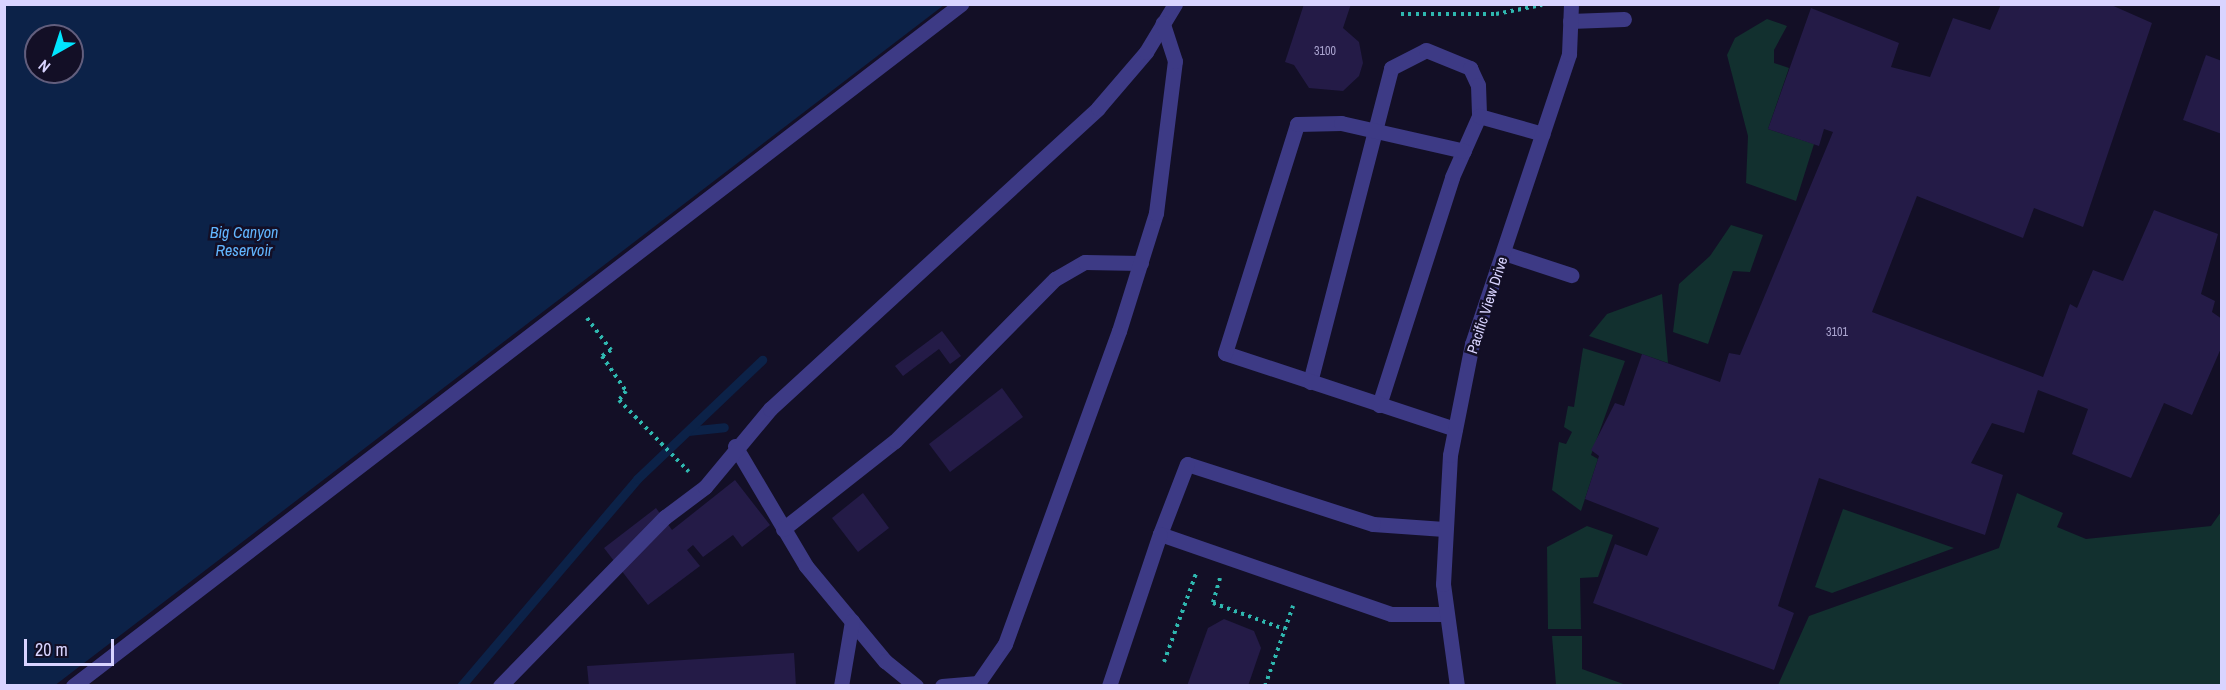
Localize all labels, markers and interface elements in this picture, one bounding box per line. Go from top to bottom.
north arrow [24,24,84,84]
house number: 3100 [1314,45,1336,59]
text: N [33,55,55,78]
water label: Big Canyon Reservoir [210,222,278,260]
street label: Pacific View Drive [1463,254,1511,356]
house number: 3101 [1826,326,1848,340]
scale bar [27,627,117,665]
text: 20 m [35,637,68,662]

